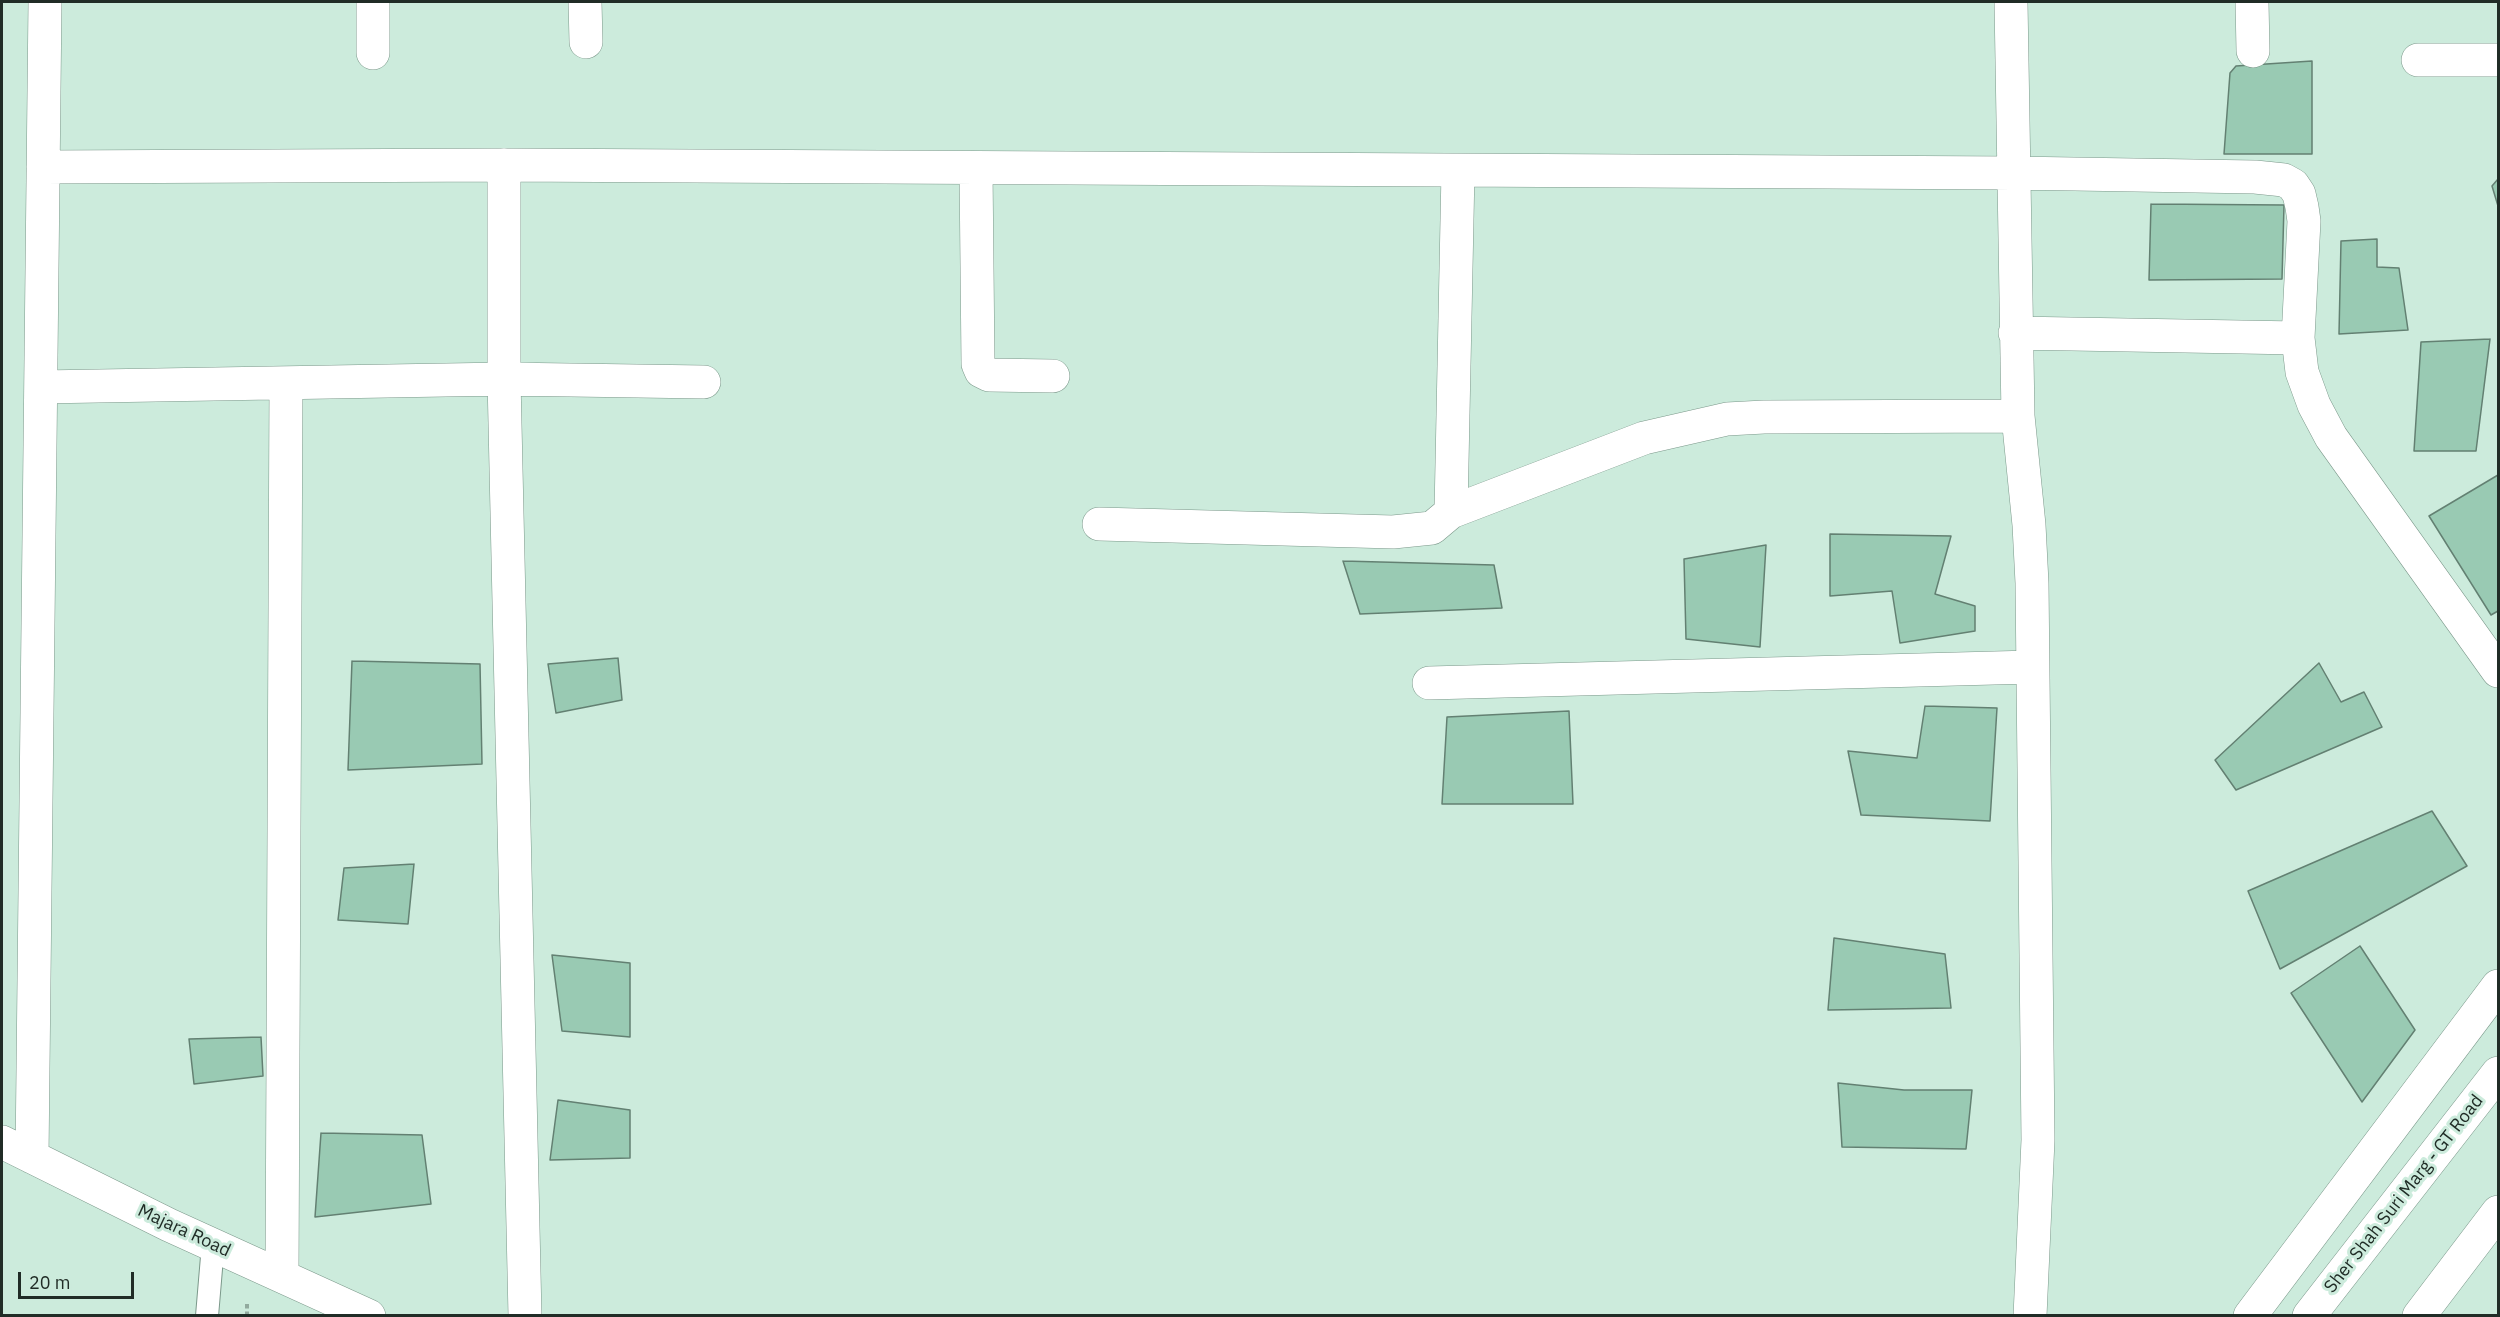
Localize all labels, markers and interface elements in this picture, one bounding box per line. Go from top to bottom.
street label: Sher Shah Suri Marg - GT Road [2320,1091,2488,1297]
street label: Majara Road [134,1200,234,1262]
scale bar [21,1260,136,1298]
text: 20 m [29,1271,71,1294]

